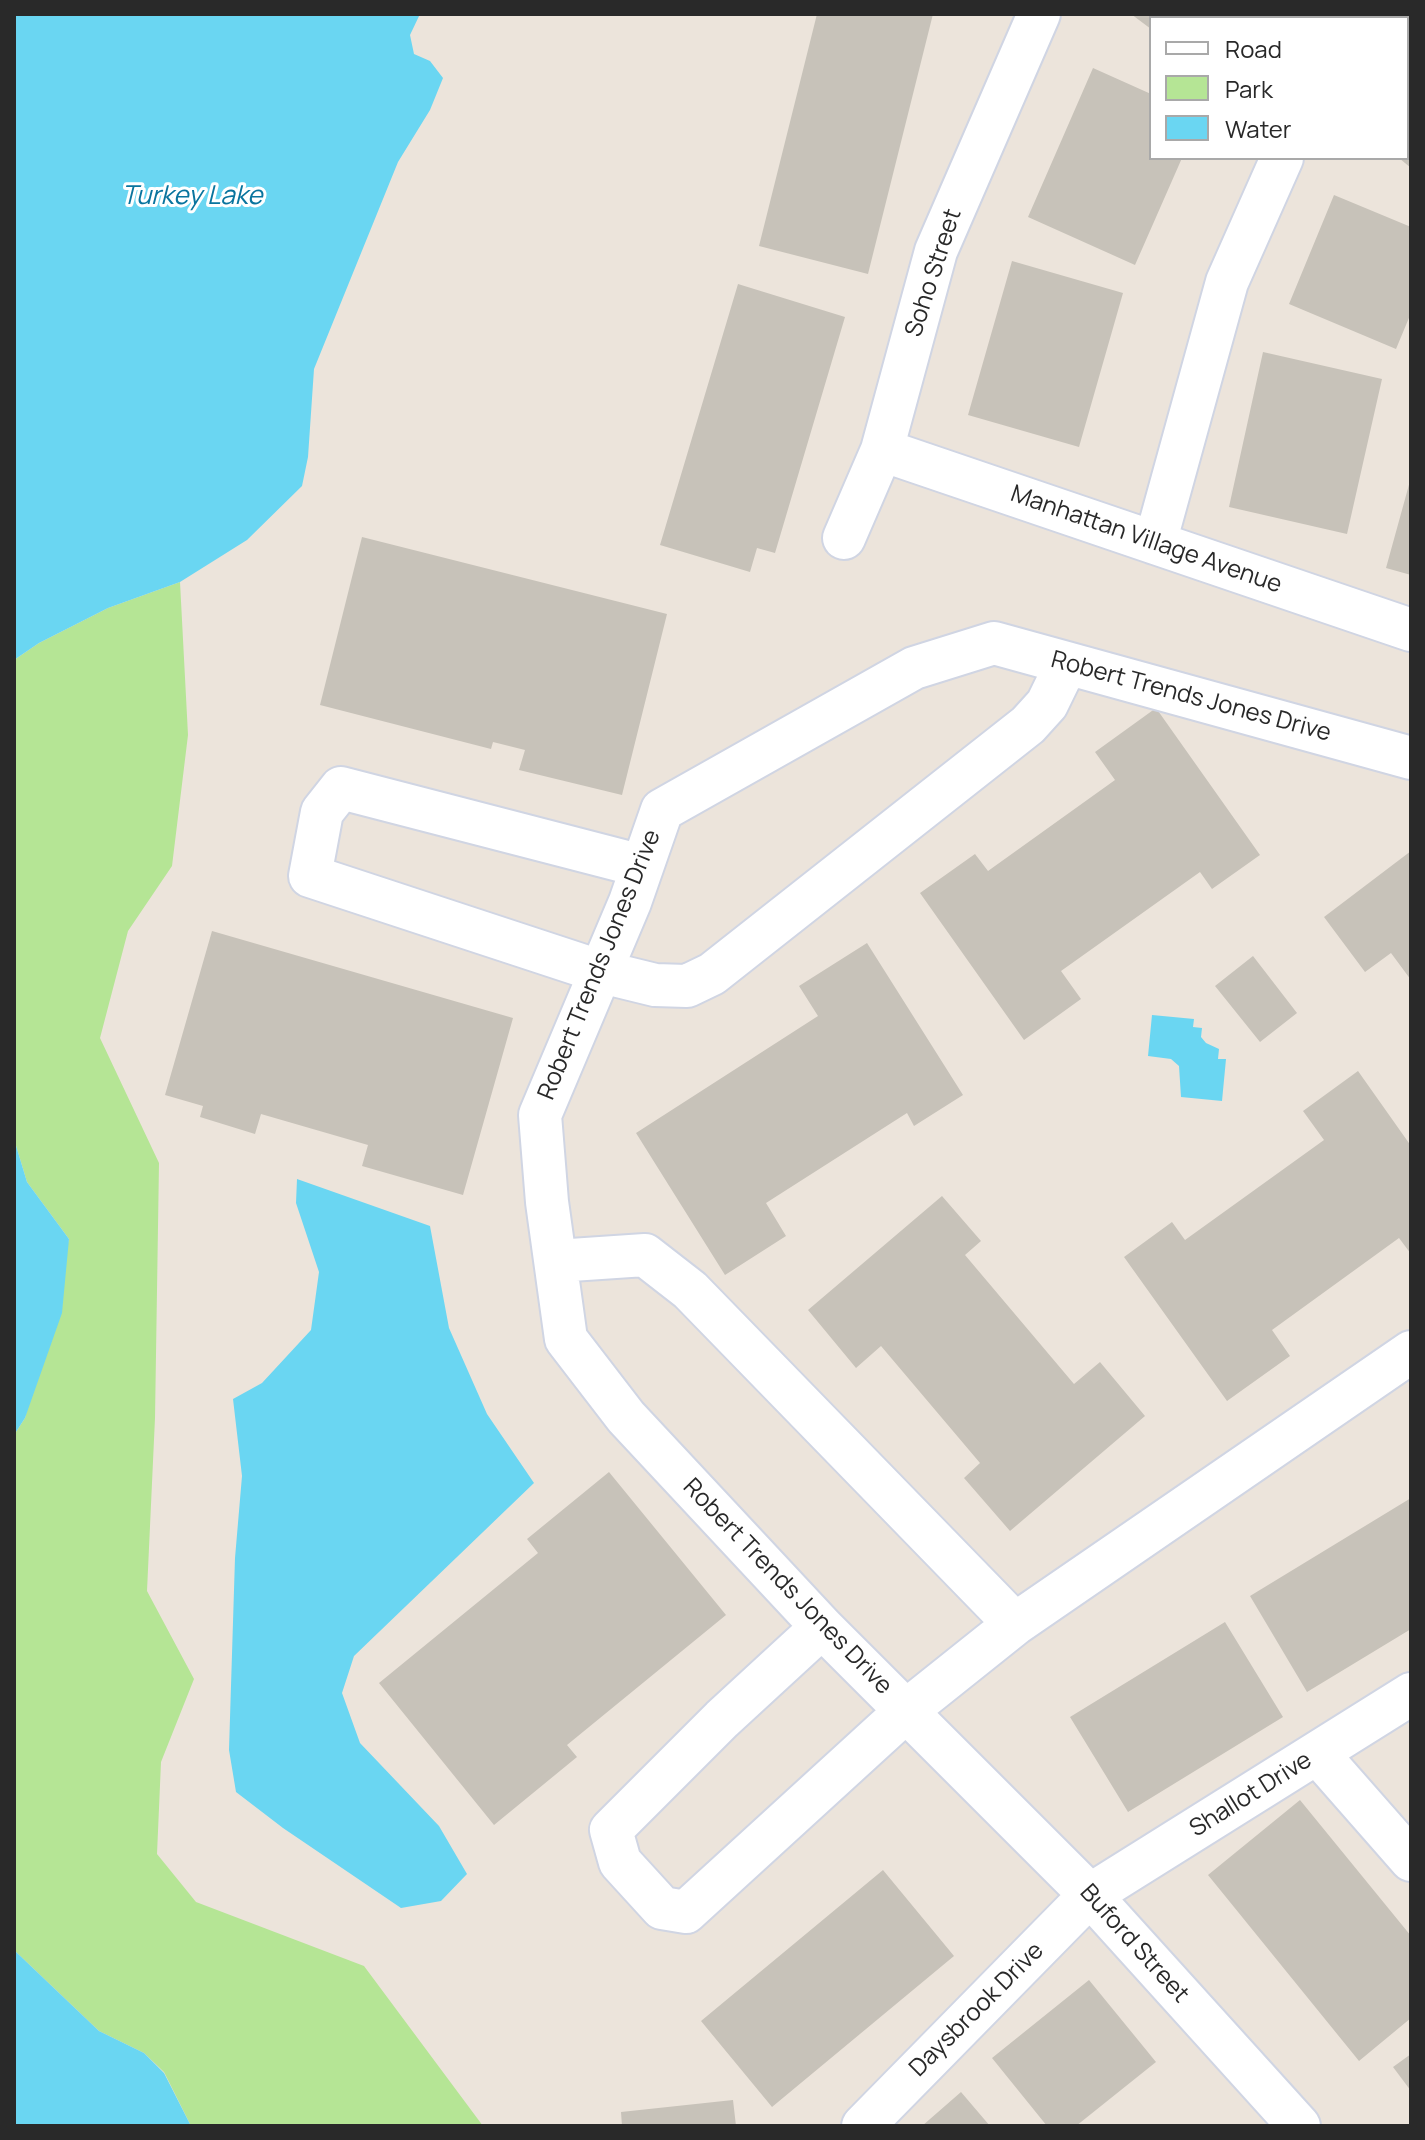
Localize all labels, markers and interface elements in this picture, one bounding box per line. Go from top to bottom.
legend [1149,16,1409,160]
text: Road [1225,32,1282,65]
text: Park [1225,72,1273,105]
text: Water [1225,112,1292,145]
water label: Turkey Lake [121,181,263,213]
street label: Soho Street [900,205,968,341]
street label: Manhattan Village Avenue [1007,480,1285,600]
street label: Robert Trends Jones Drive [1048,646,1334,748]
street label: Robert Trends Jones Drive [533,826,667,1104]
street label: Robert Trends Jones Drive [676,1473,898,1701]
street label: Shallot Drive [1185,1746,1317,1844]
street label: Buford Street [1073,1879,1195,2009]
street label: Daysbrook Drive [904,1937,1050,2083]

